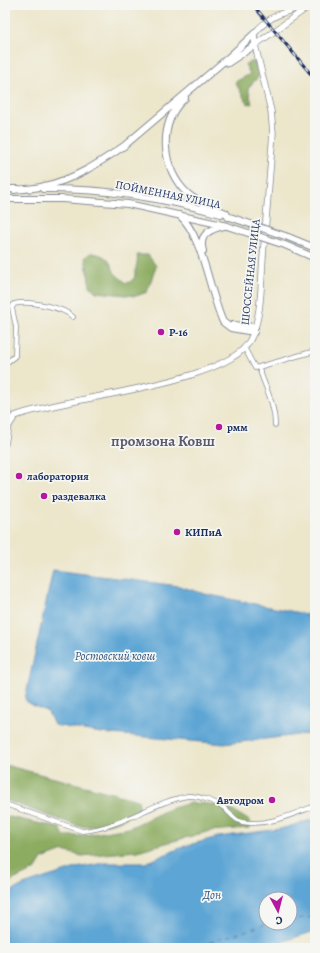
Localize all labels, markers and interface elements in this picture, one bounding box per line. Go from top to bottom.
street label: ПОЙМЕННАЯ УЛИЦА [114,177,222,212]
street label: ШОССЕЙНАЯ УЛИЦА [237,218,264,326]
place label: Р-16 [169,325,188,340]
marker: Р-16 [156,327,166,337]
place label: рмм [227,420,248,435]
marker: рмм [214,422,224,432]
district label: промзона Ковш [111,431,215,451]
place label: лаборатория [26,469,89,484]
marker: лаборатория [14,471,24,481]
place label: раздевалка [52,489,107,504]
marker: раздевалка [39,491,49,501]
place label: КИПиА [185,525,222,540]
marker: КИПиА [172,527,182,537]
water label: Ростовский ковш [75,648,155,664]
place label: Автодром [216,793,265,808]
marker: Автодром [267,795,277,805]
water label: Дон [202,887,221,903]
north arrow [258,891,298,931]
text: С [275,913,283,928]

